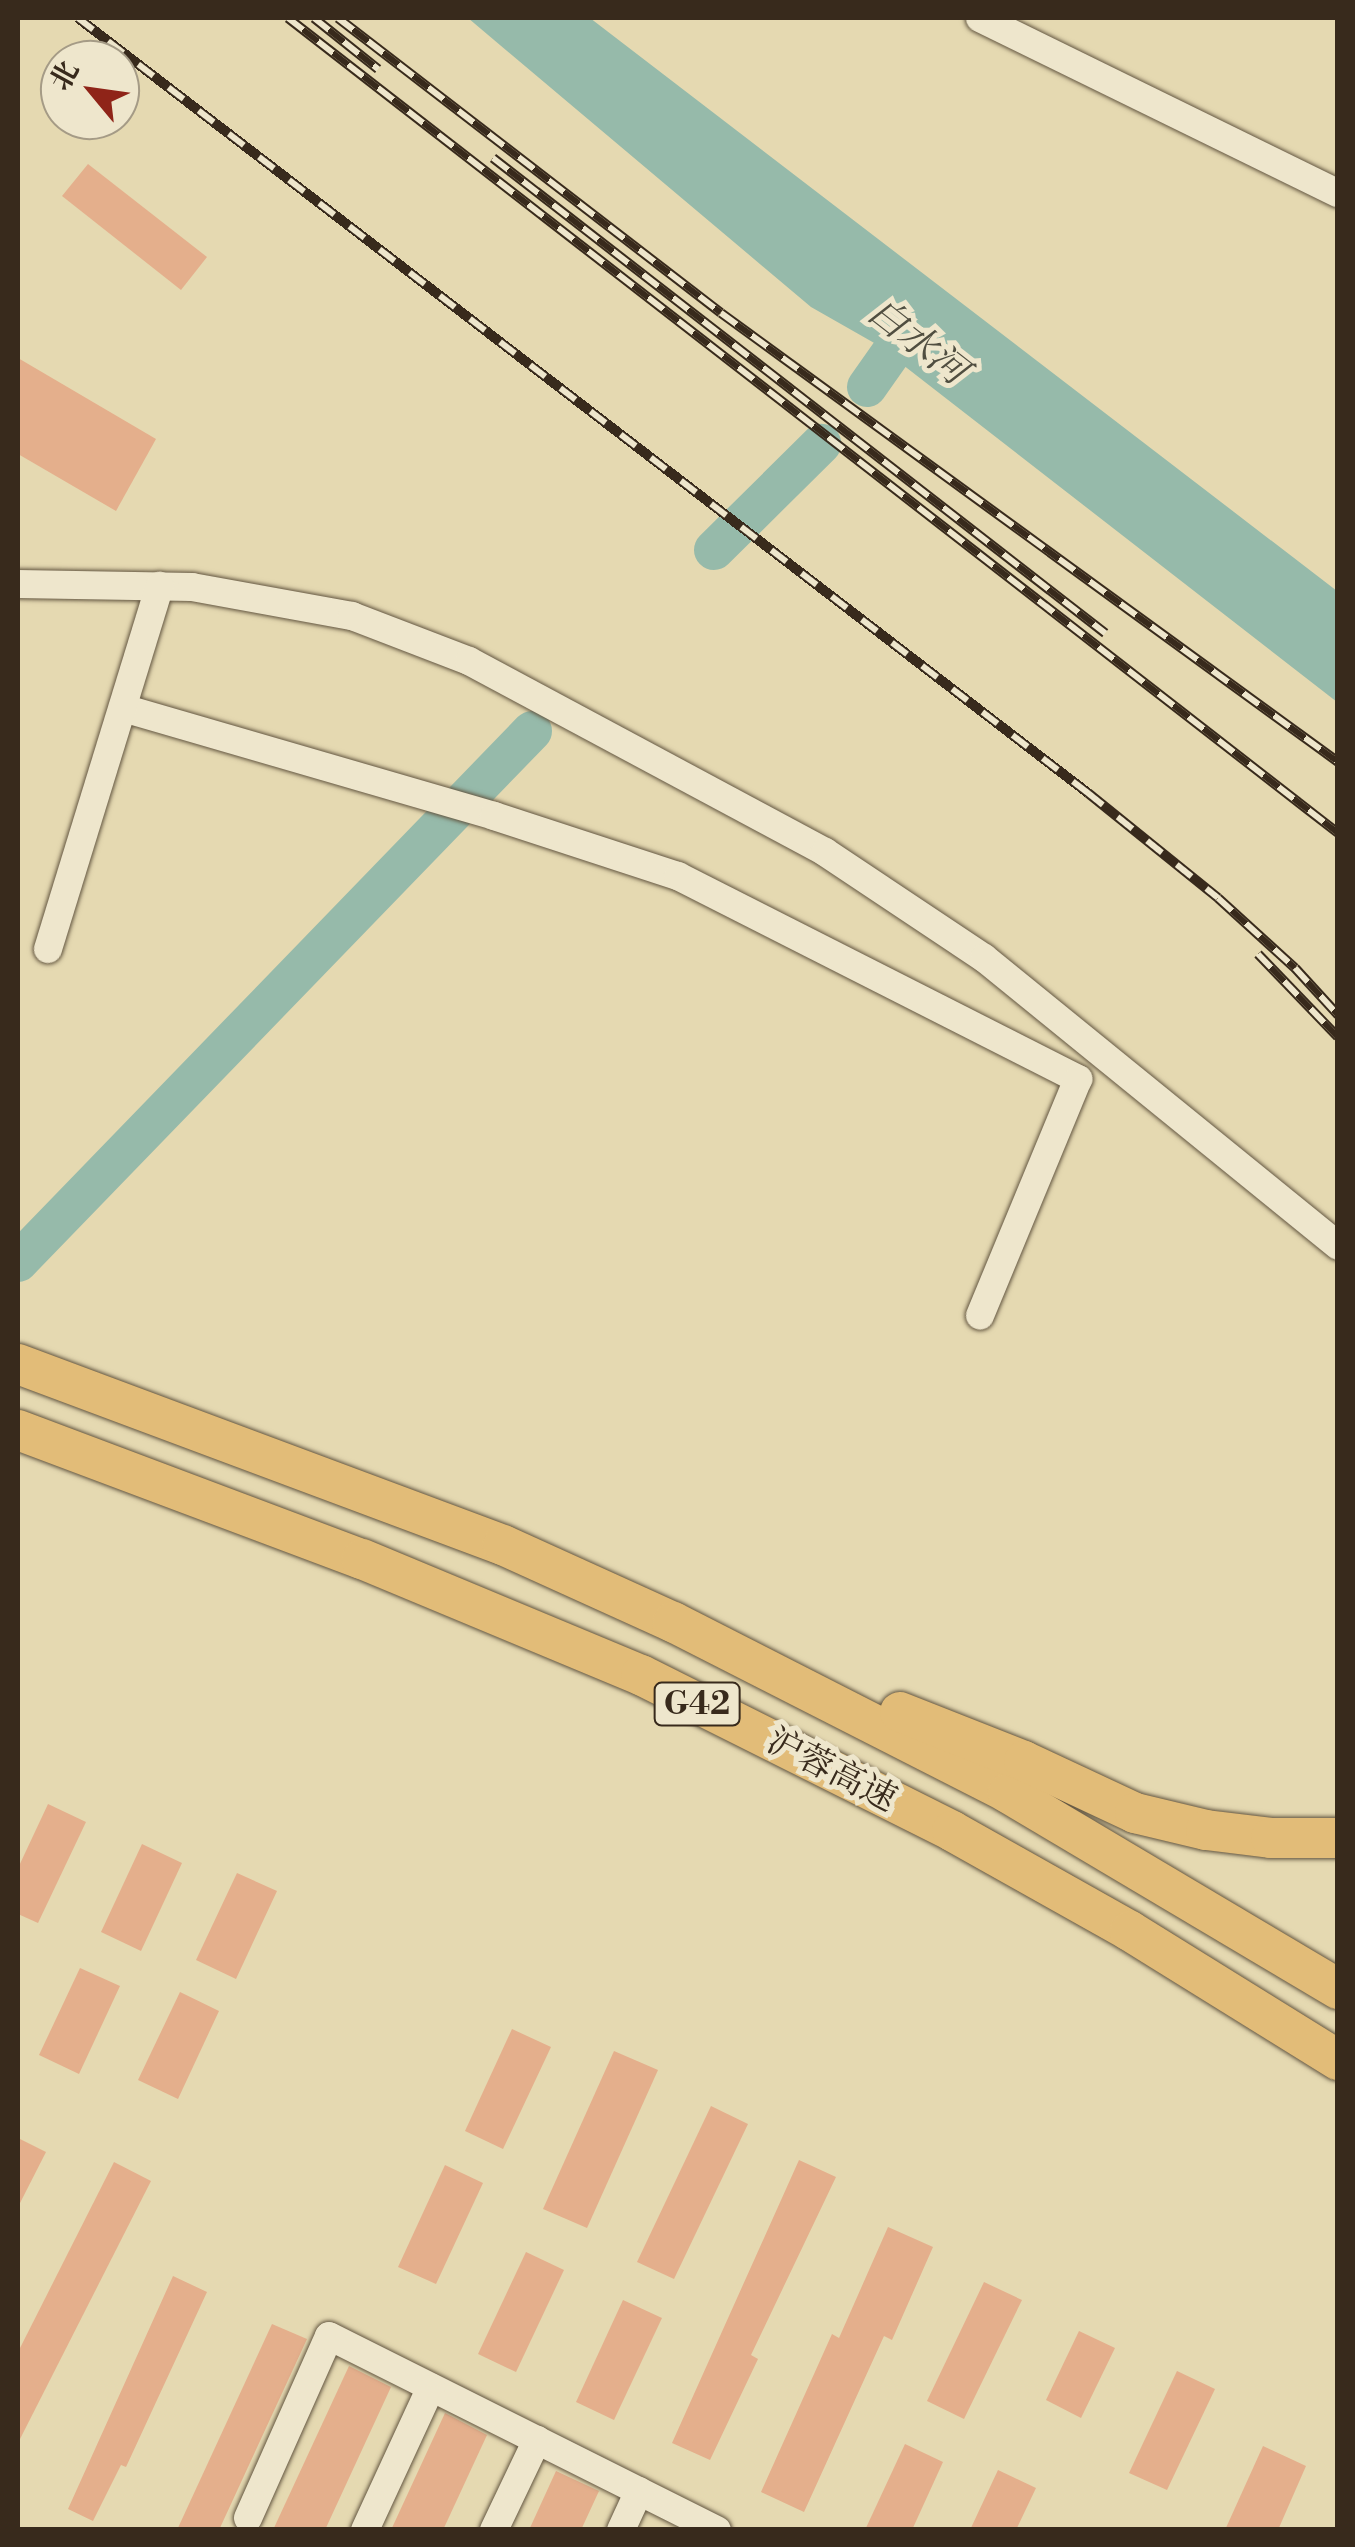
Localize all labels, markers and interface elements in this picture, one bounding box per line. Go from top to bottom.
north arrow [40,40,140,140]
text: 北 [43,55,87,97]
water label: 白水河 [858,289,976,395]
road number: G42 [652,1677,742,1731]
street label: 沪蓉高速 [759,1721,903,1821]

